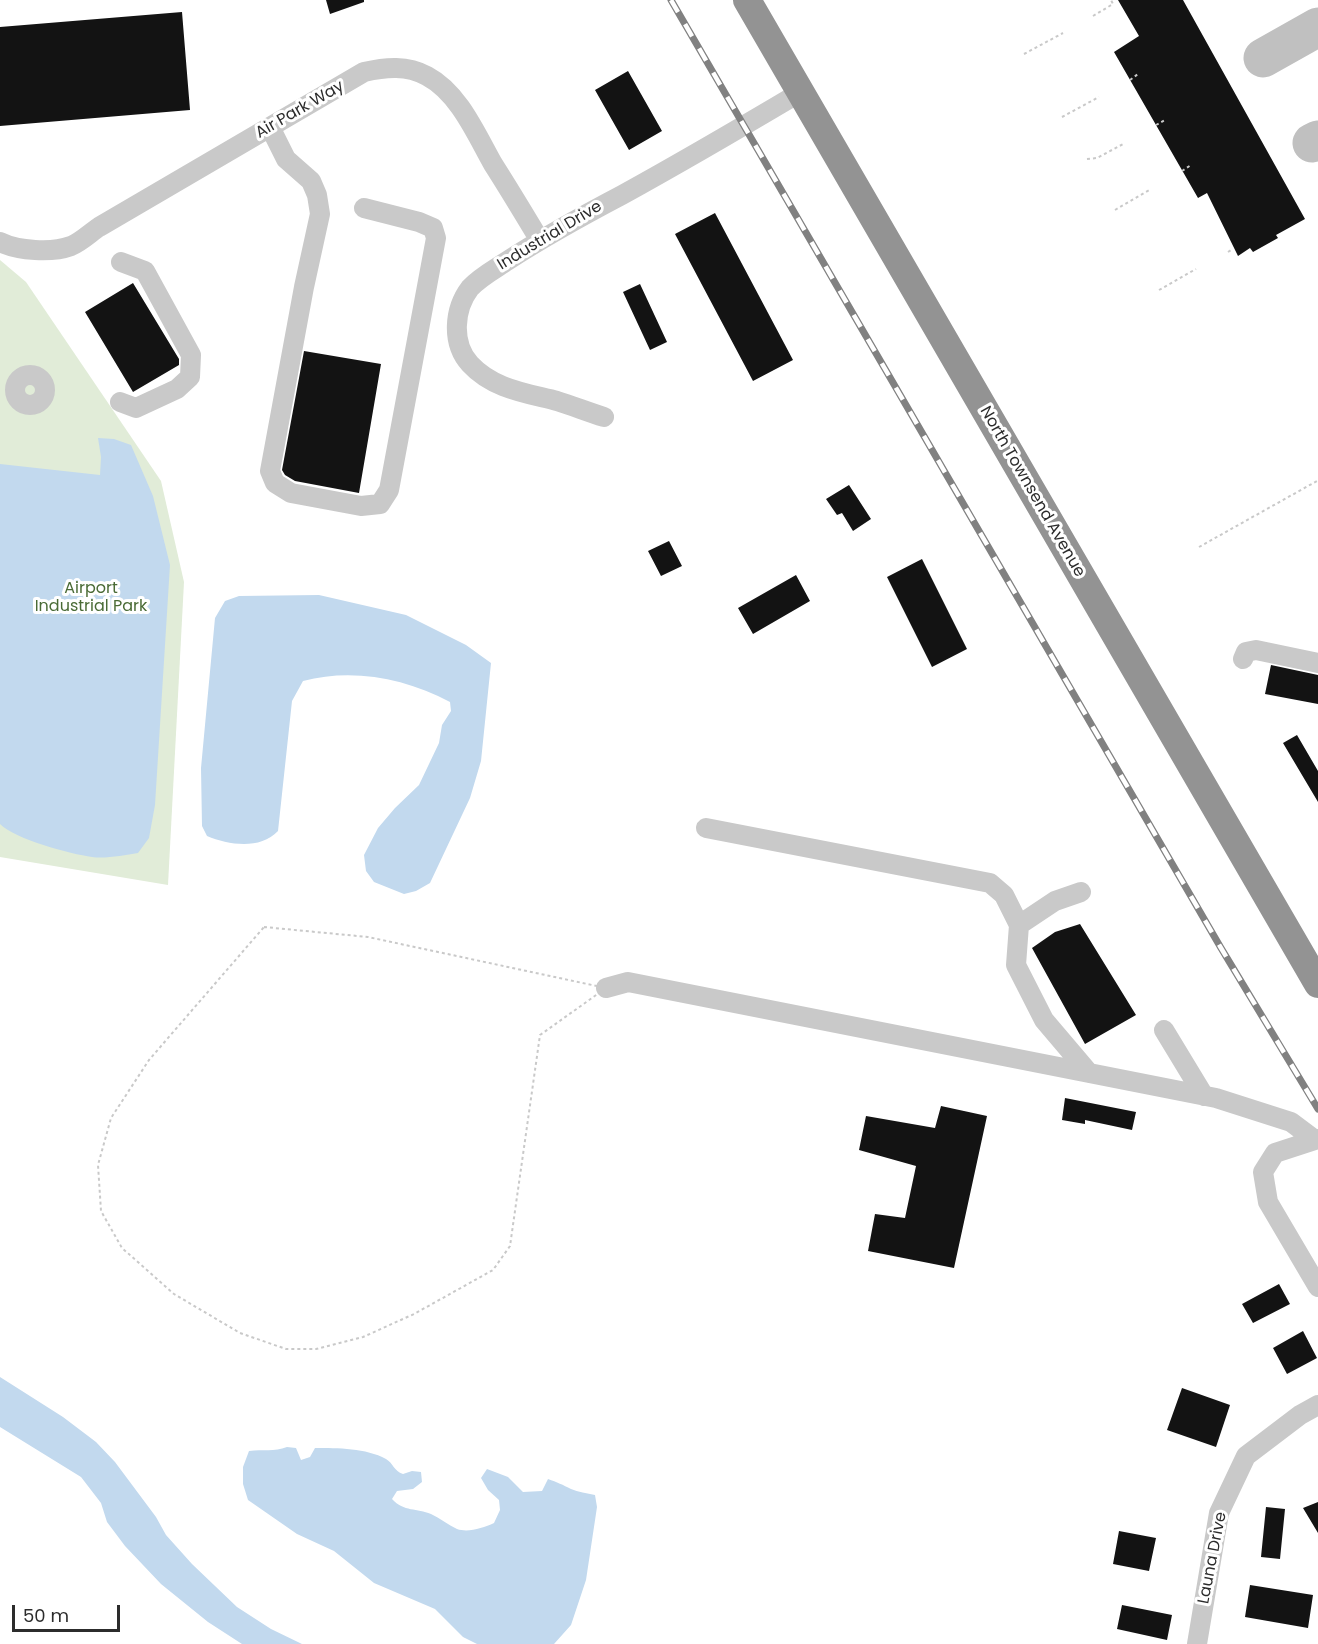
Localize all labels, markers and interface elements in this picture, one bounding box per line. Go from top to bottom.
street label: Air Park Way [252,77,348,143]
street label: Industrial Drive [494,197,606,275]
street label: North Townsend Avenue [975,403,1089,581]
park label: Airport Industrial Park [35,579,147,617]
street label: Launa Drive [1195,1510,1231,1606]
scale bar [15,1593,123,1631]
text: 50 m [23,1603,69,1628]

